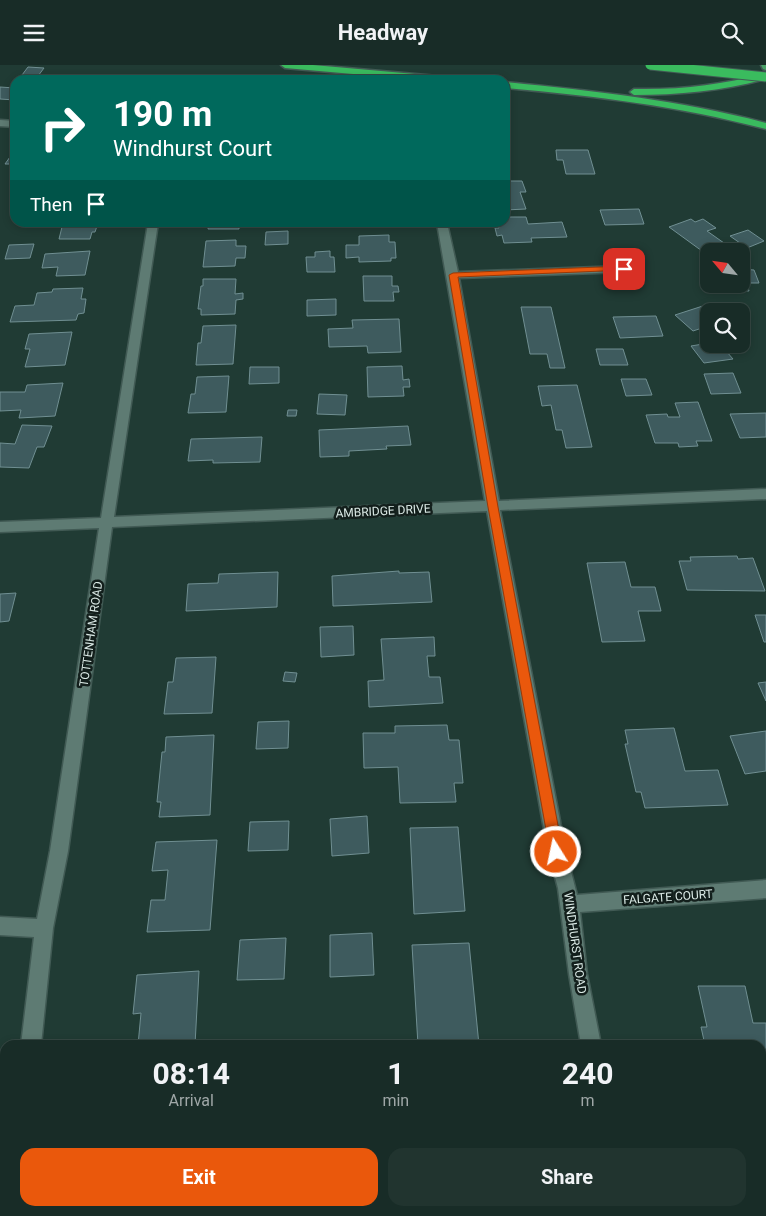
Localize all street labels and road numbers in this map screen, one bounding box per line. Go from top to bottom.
street label: AMBRIDGE DRIVE [335,502,431,520]
street label: TOTTENHAM ROAD [77,580,105,687]
street label: FALGATE COURT [623,887,713,907]
street label: WINDHURST ROAD [561,891,589,995]

